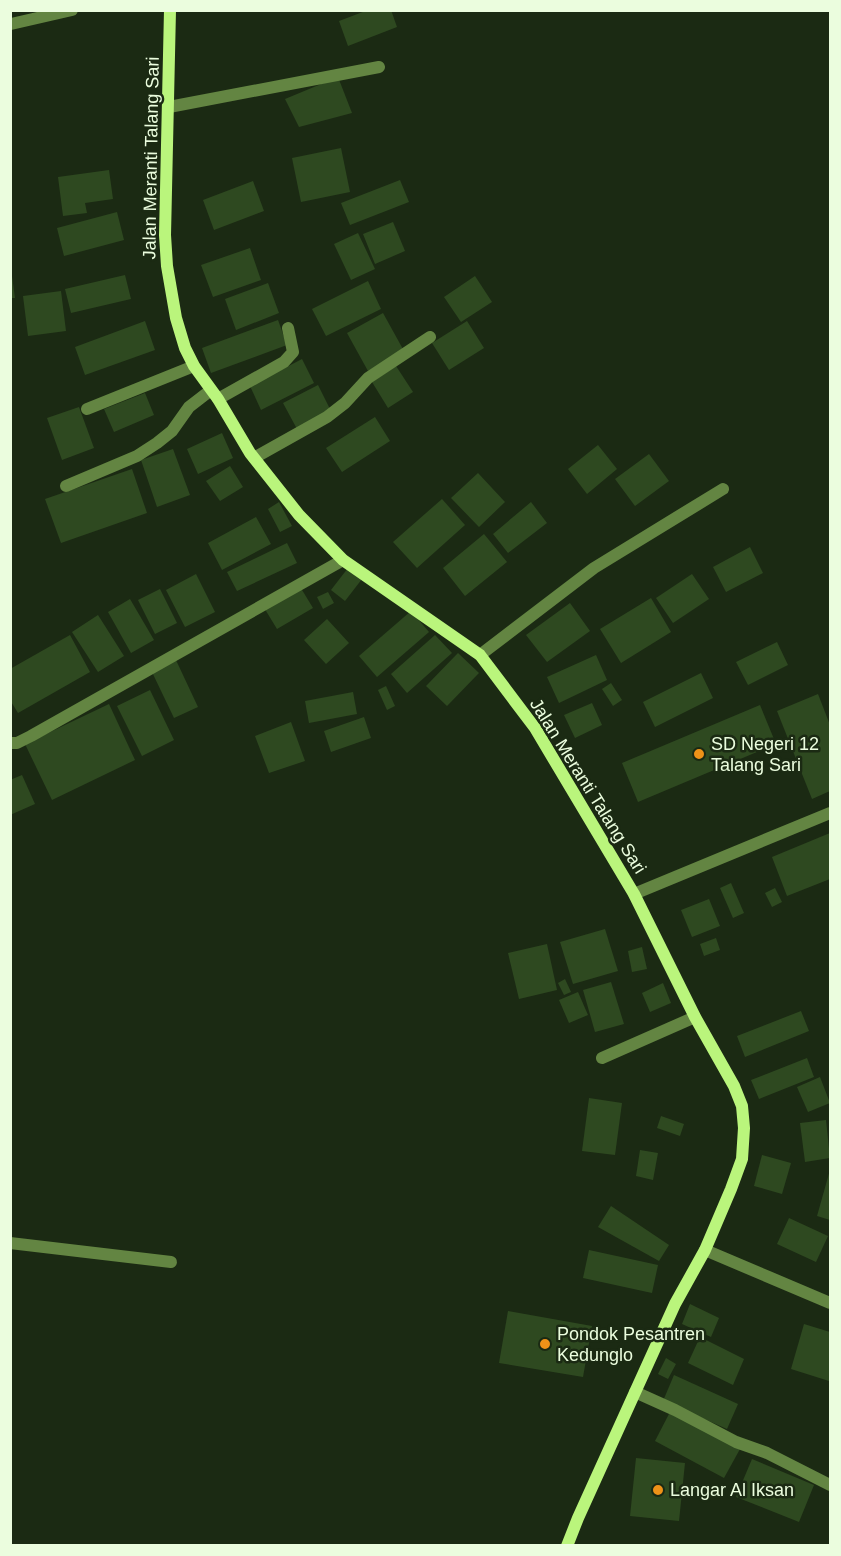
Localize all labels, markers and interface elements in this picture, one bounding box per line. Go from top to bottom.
street label: Jalan Meranti Talang Sari [139,56,163,260]
street label: Jalan Meranti Talang Sari [526,695,650,877]
place label: SD Negeri 12 Talang Sari [711,734,819,775]
marker: SD Negeri 12 Talang Sari [692,747,706,761]
place label: Pondok Pesantren Kedunglo [557,1324,705,1365]
marker: Pondok Pesantren Kedunglo [538,1337,552,1351]
place label: Langar Al Iksan [670,1480,794,1500]
marker: Langar Al Iksan [651,1483,665,1497]

